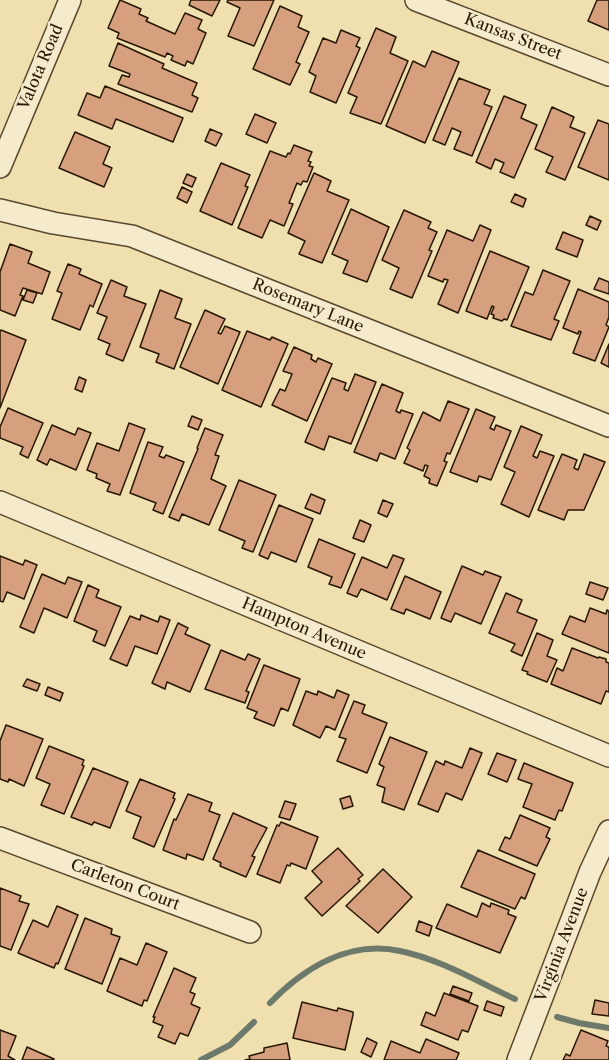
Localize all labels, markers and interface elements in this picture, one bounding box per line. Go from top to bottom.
street label: Kansas Street [462,10,564,64]
street label: Valota Road [14,21,68,113]
street label: Rosemary Lane [249,275,367,337]
street label: Hampton Avenue [239,594,369,664]
street label: Carleton Court [68,855,182,915]
street label: Virginia Avenue [531,885,593,1005]

